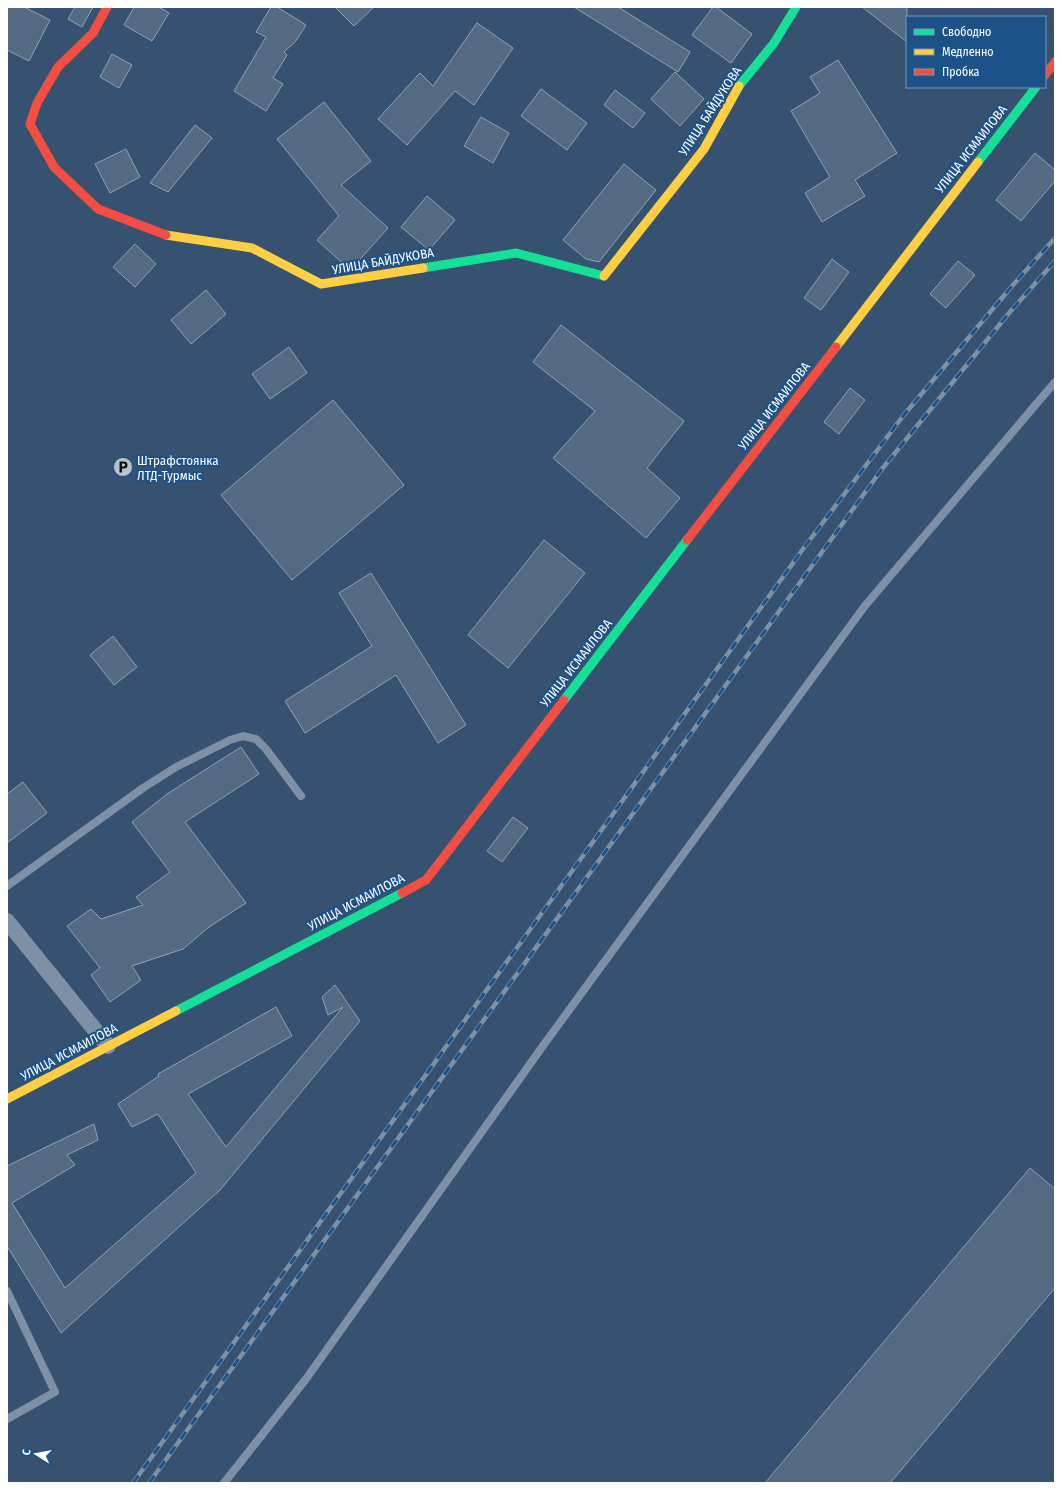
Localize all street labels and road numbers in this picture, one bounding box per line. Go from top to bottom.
street label: УЛИЦА БАЙДУКОВА [675,64,744,159]
street label: УЛИЦА ИСМАИЛОВА [931,102,1010,197]
street label: УЛИЦА БАЙДУКОВА [330,245,435,278]
street label: УЛИЦА ИСМАИЛОВА [734,359,813,454]
street label: УЛИЦА ИСМАИЛОВА [536,616,615,711]
street label: УЛИЦА ИСМАИЛОВА [304,870,407,934]
street label: УЛИЦА ИСМАИЛОВА [17,1020,120,1084]

